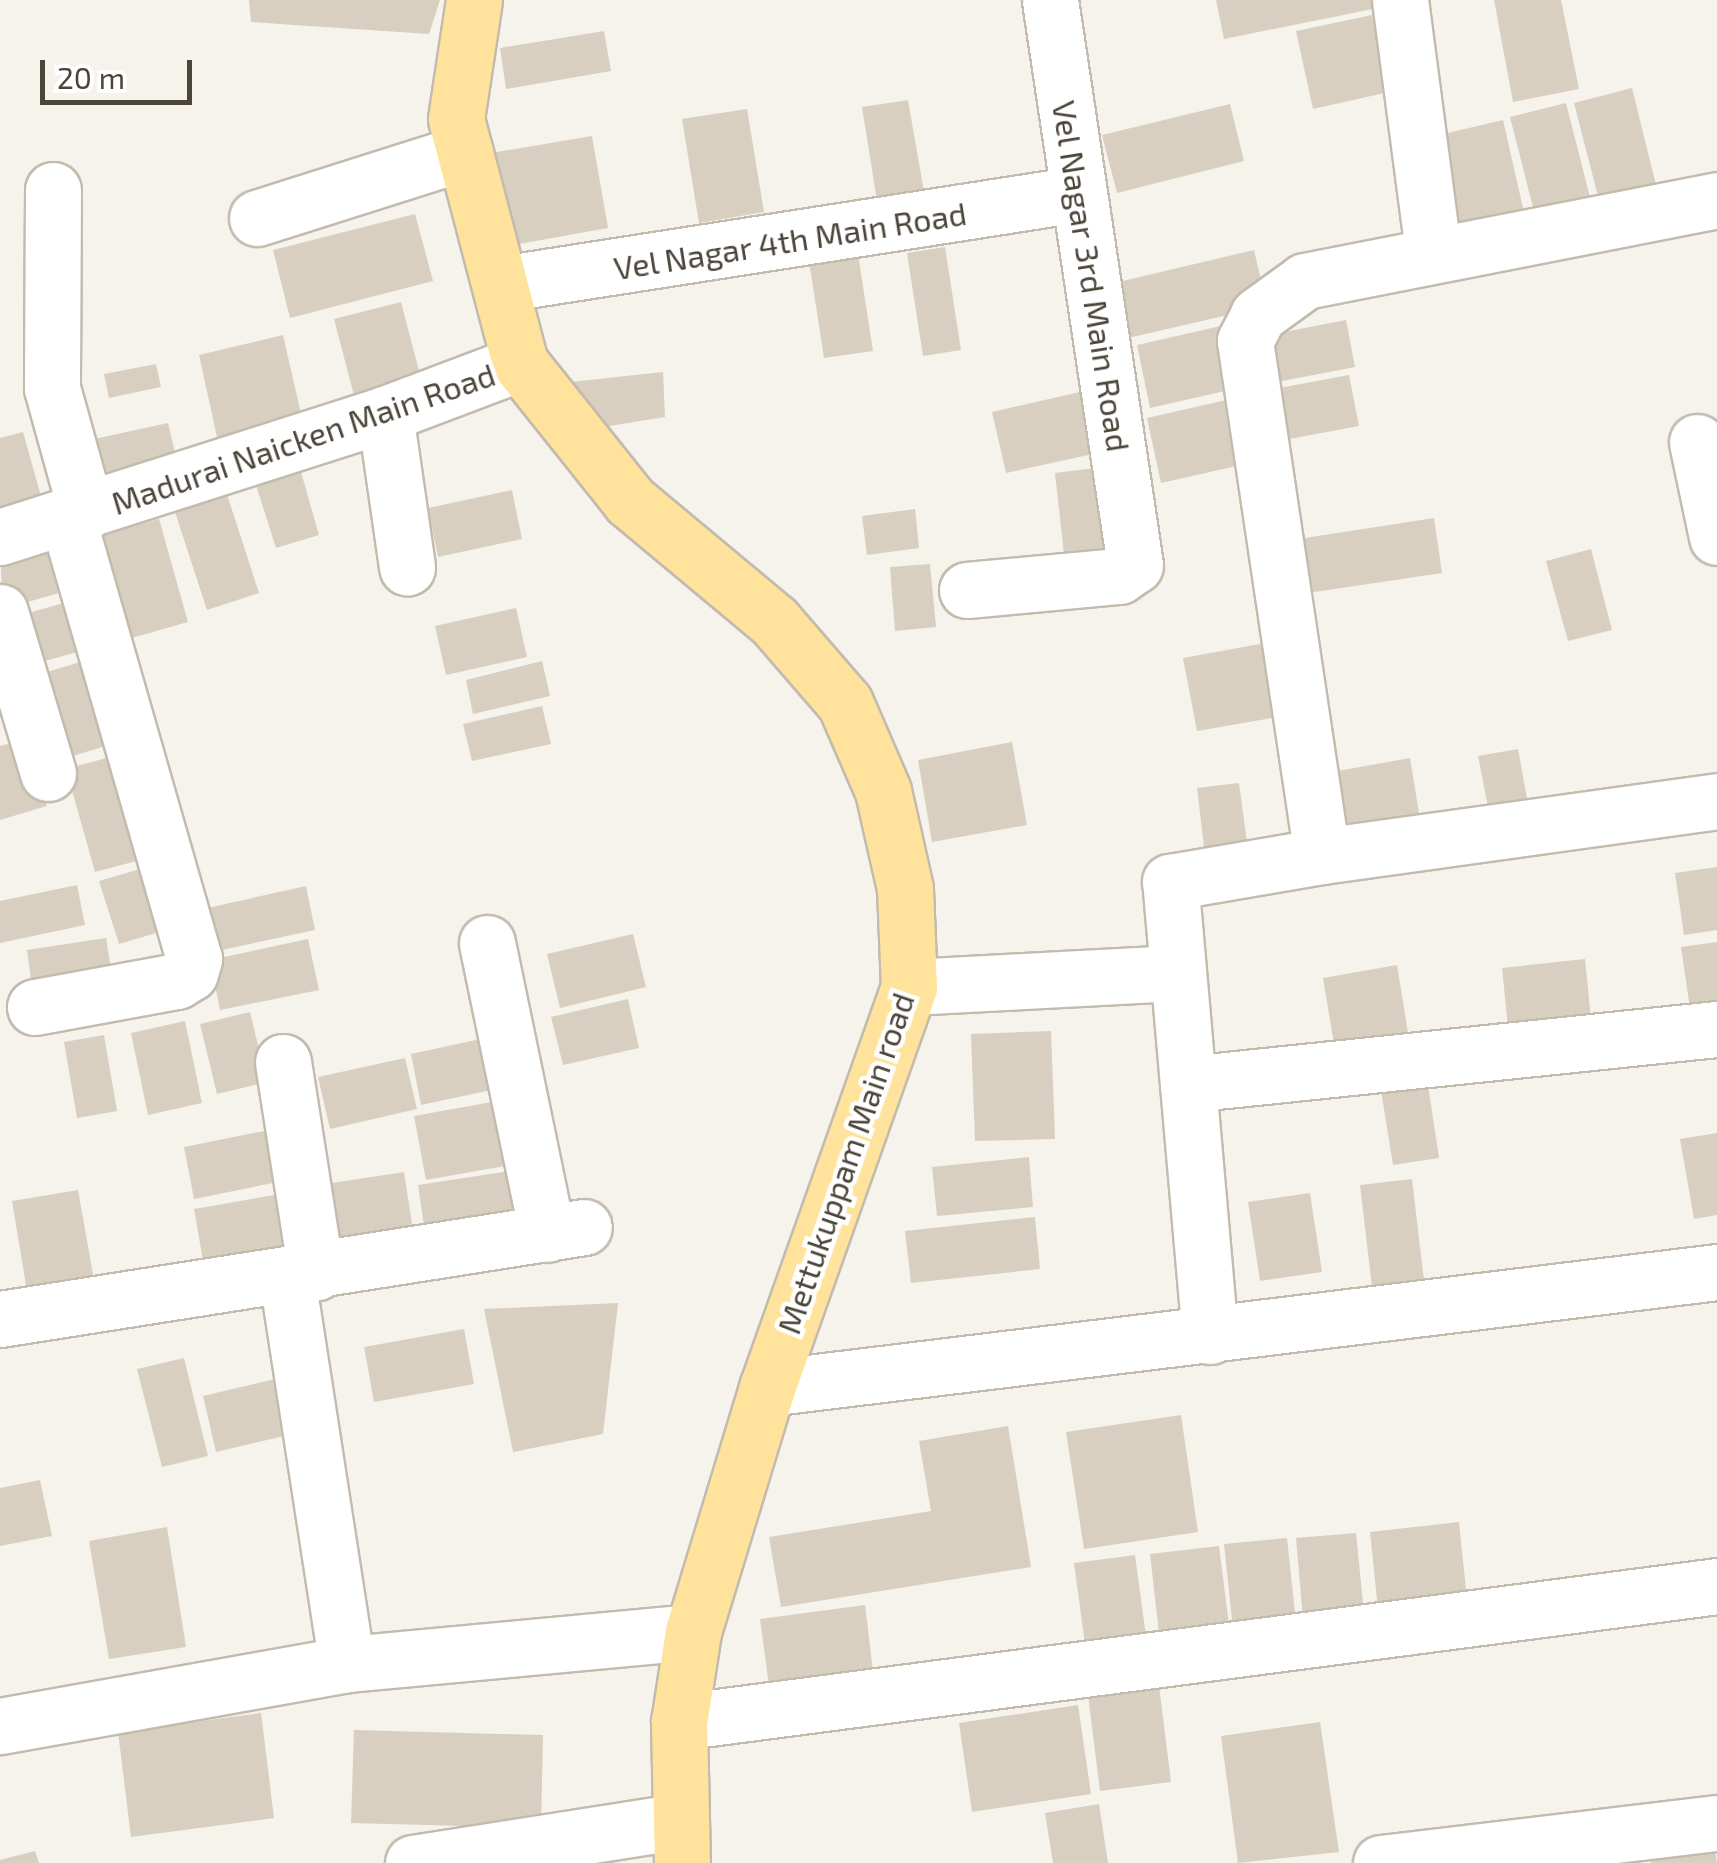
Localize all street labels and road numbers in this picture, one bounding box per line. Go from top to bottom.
street label: Vel Nagar 3rd Main Road [1045,97,1139,455]
street label: Vel Nagar 4th Main Road [610,193,970,287]
street label: Madurai Naicken Main Road [106,354,500,522]
street label: Mettukuppam Main road [769,987,921,1339]

